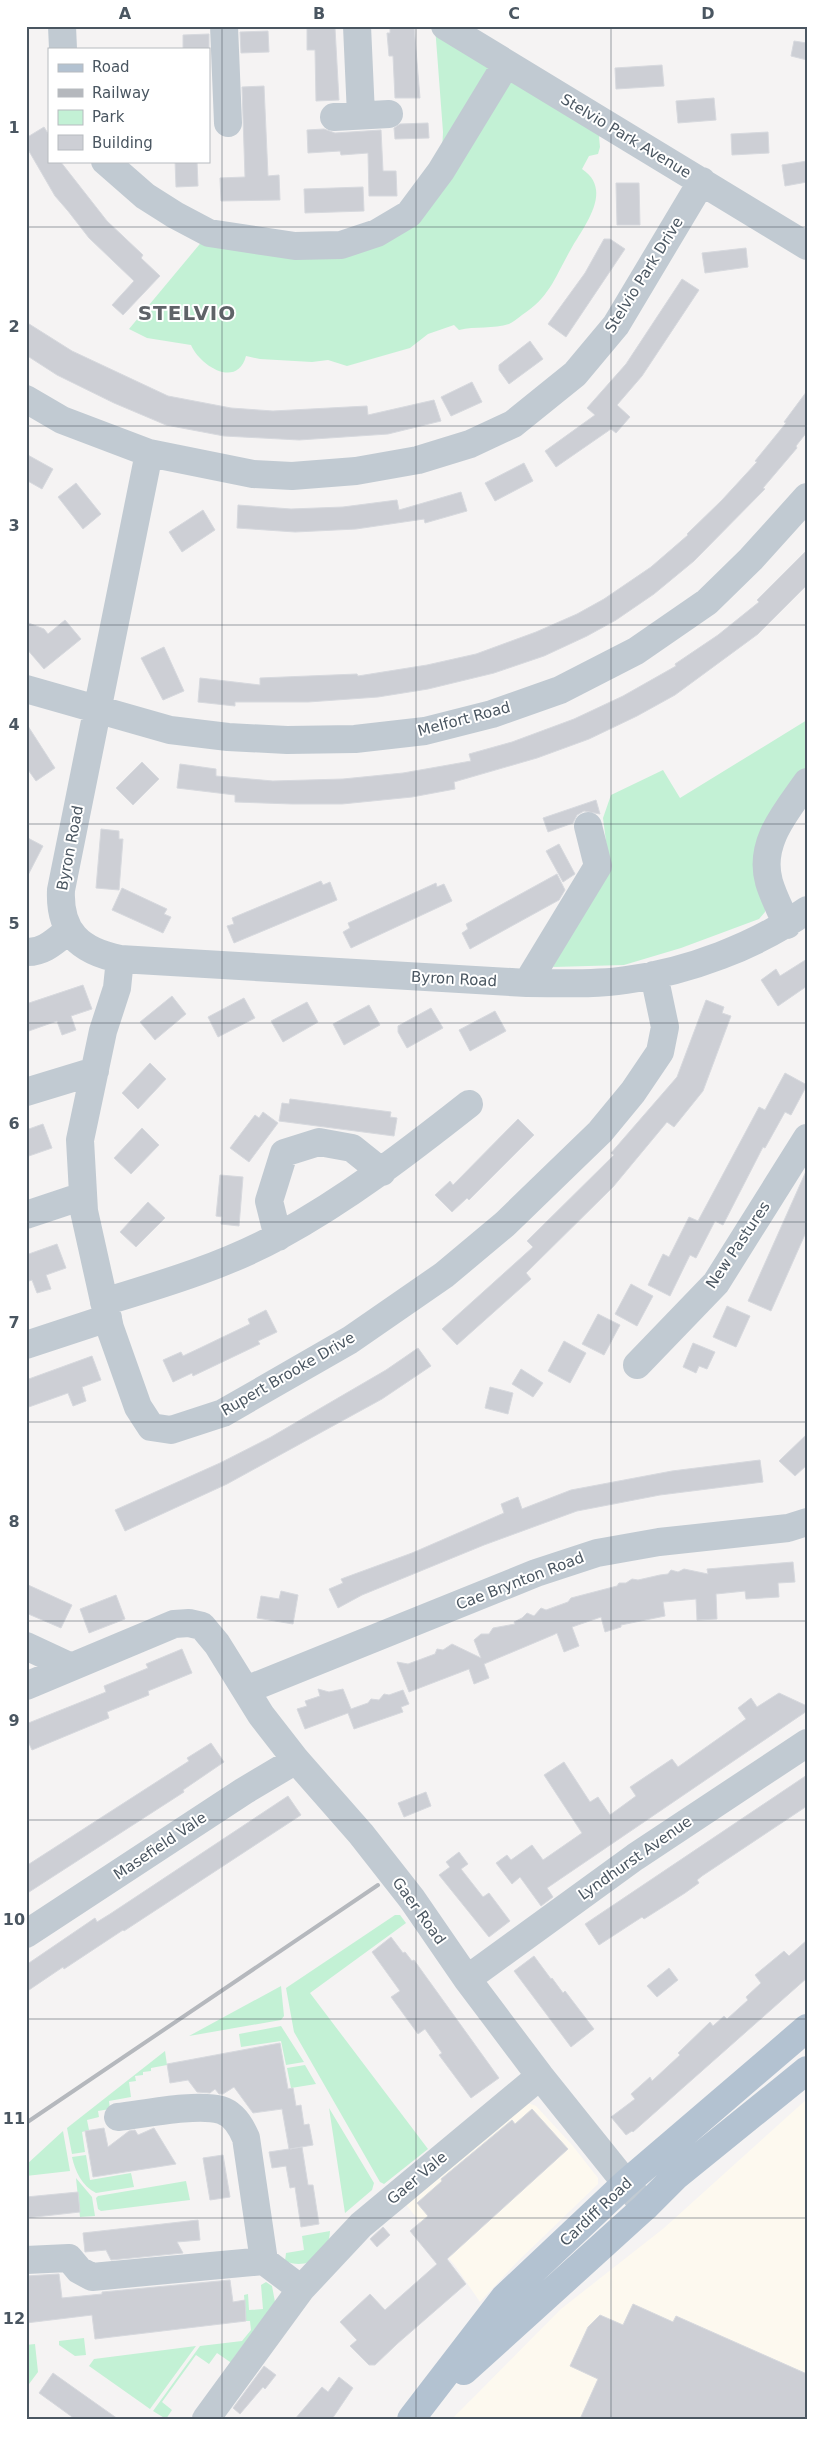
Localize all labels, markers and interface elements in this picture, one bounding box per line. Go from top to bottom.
text: A [119,4,132,23]
text: B [313,4,325,23]
text: C [508,4,520,23]
text: D [701,4,715,23]
legend [48,48,210,162]
text: Road [92,58,130,76]
text: Railway [92,84,150,102]
street label: Stelvio Park Avenue [558,90,694,182]
text: Park [92,108,125,126]
text: 1 [8,118,20,137]
text: Building [92,134,153,152]
street label: Stelvio Park Drive [601,214,687,336]
district label: STELVIO [138,301,236,325]
text: 2 [8,317,20,336]
text: 3 [8,516,20,535]
street label: Melfort Road [416,698,512,740]
text: 4 [8,715,20,734]
street label: Byron Road [53,804,87,892]
text: 5 [8,914,20,933]
street label: Byron Road [411,968,497,990]
text: 6 [8,1114,20,1133]
street label: New Pastures [702,1198,774,1292]
text: 7 [8,1313,20,1332]
street label: Rupert Brooke Drive [218,1328,358,1420]
text: 8 [8,1512,20,1531]
street label: Cae Brynton Road [454,1548,586,1614]
text: 9 [8,1711,20,1730]
street label: Masefield Vale [110,1808,210,1884]
street label: Lyndhurst Avenue [575,1812,695,1904]
street label: Gaer Road [389,1874,449,1948]
text: 10 [3,1910,25,1929]
text: 11 [3,2109,25,2128]
street label: Gaer Vale [383,2148,451,2208]
street label: Cardiff Road [556,2174,636,2250]
text: 12 [3,2309,25,2328]

